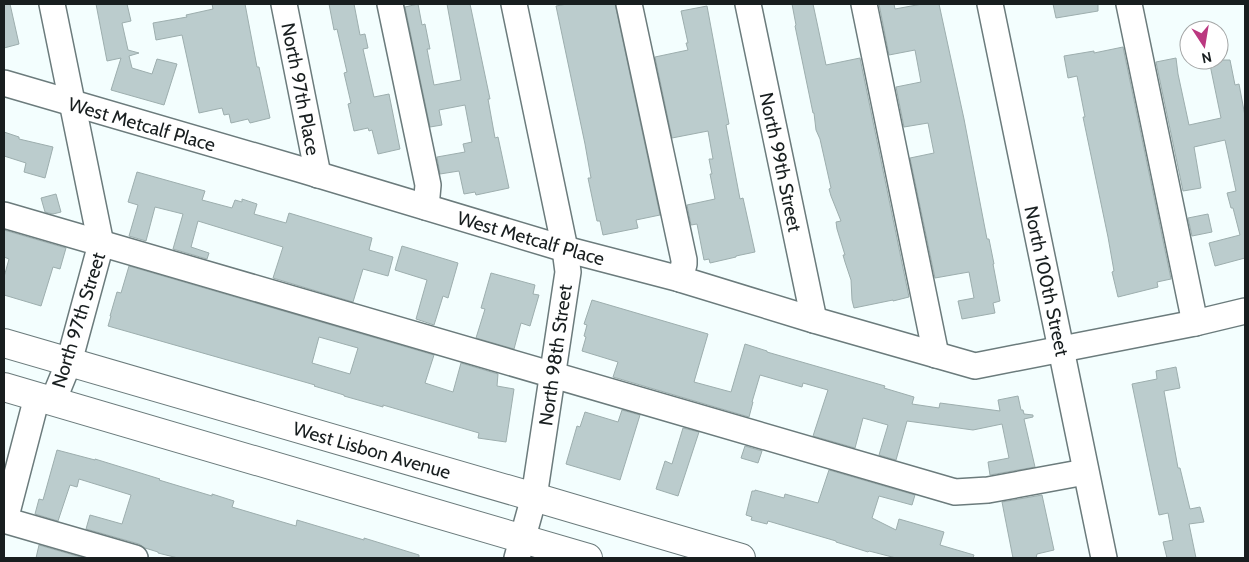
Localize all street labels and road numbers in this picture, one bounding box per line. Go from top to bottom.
street label: North 97th Place [276,21,325,158]
street label: North 99th Street [755,90,807,234]
street label: West Metcalf Place [66,92,218,157]
street label: North 100th Street [1019,204,1074,359]
street label: West Metcalf Place [455,206,607,271]
street label: North 97th Street [47,249,110,391]
street label: North 98th Street [534,282,577,427]
street label: West Lisbon Avenue [290,417,454,484]

